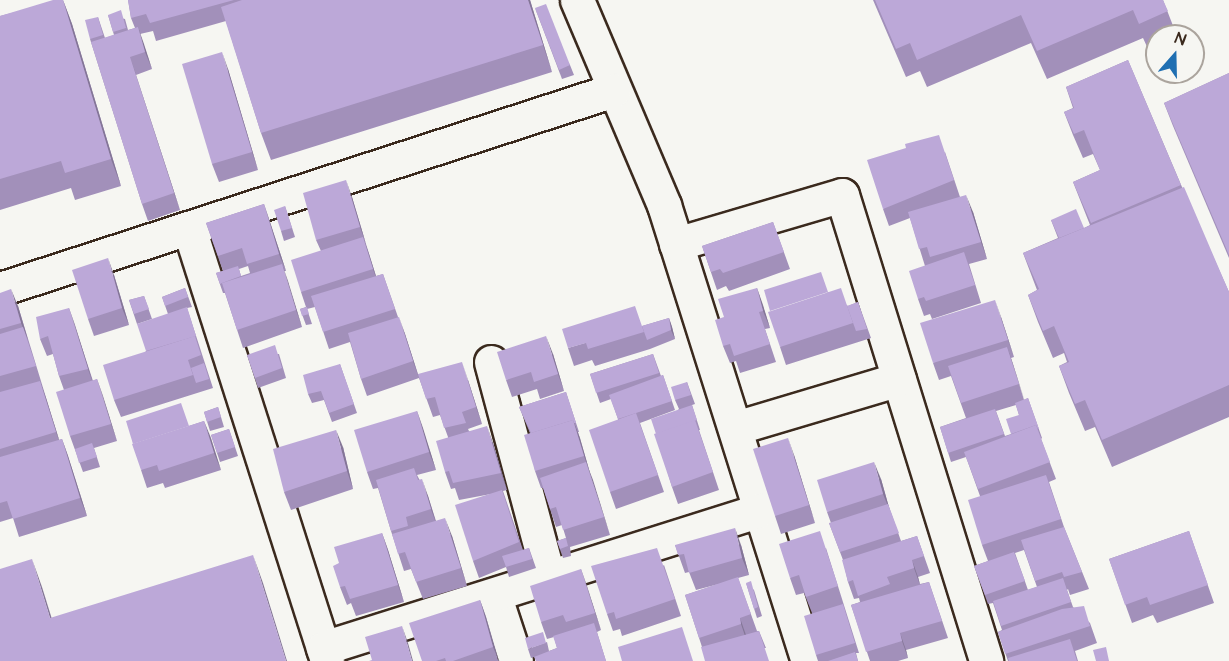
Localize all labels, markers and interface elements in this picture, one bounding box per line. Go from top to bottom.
north arrow [1145,24,1205,84]
text: N [1172,27,1189,51]

